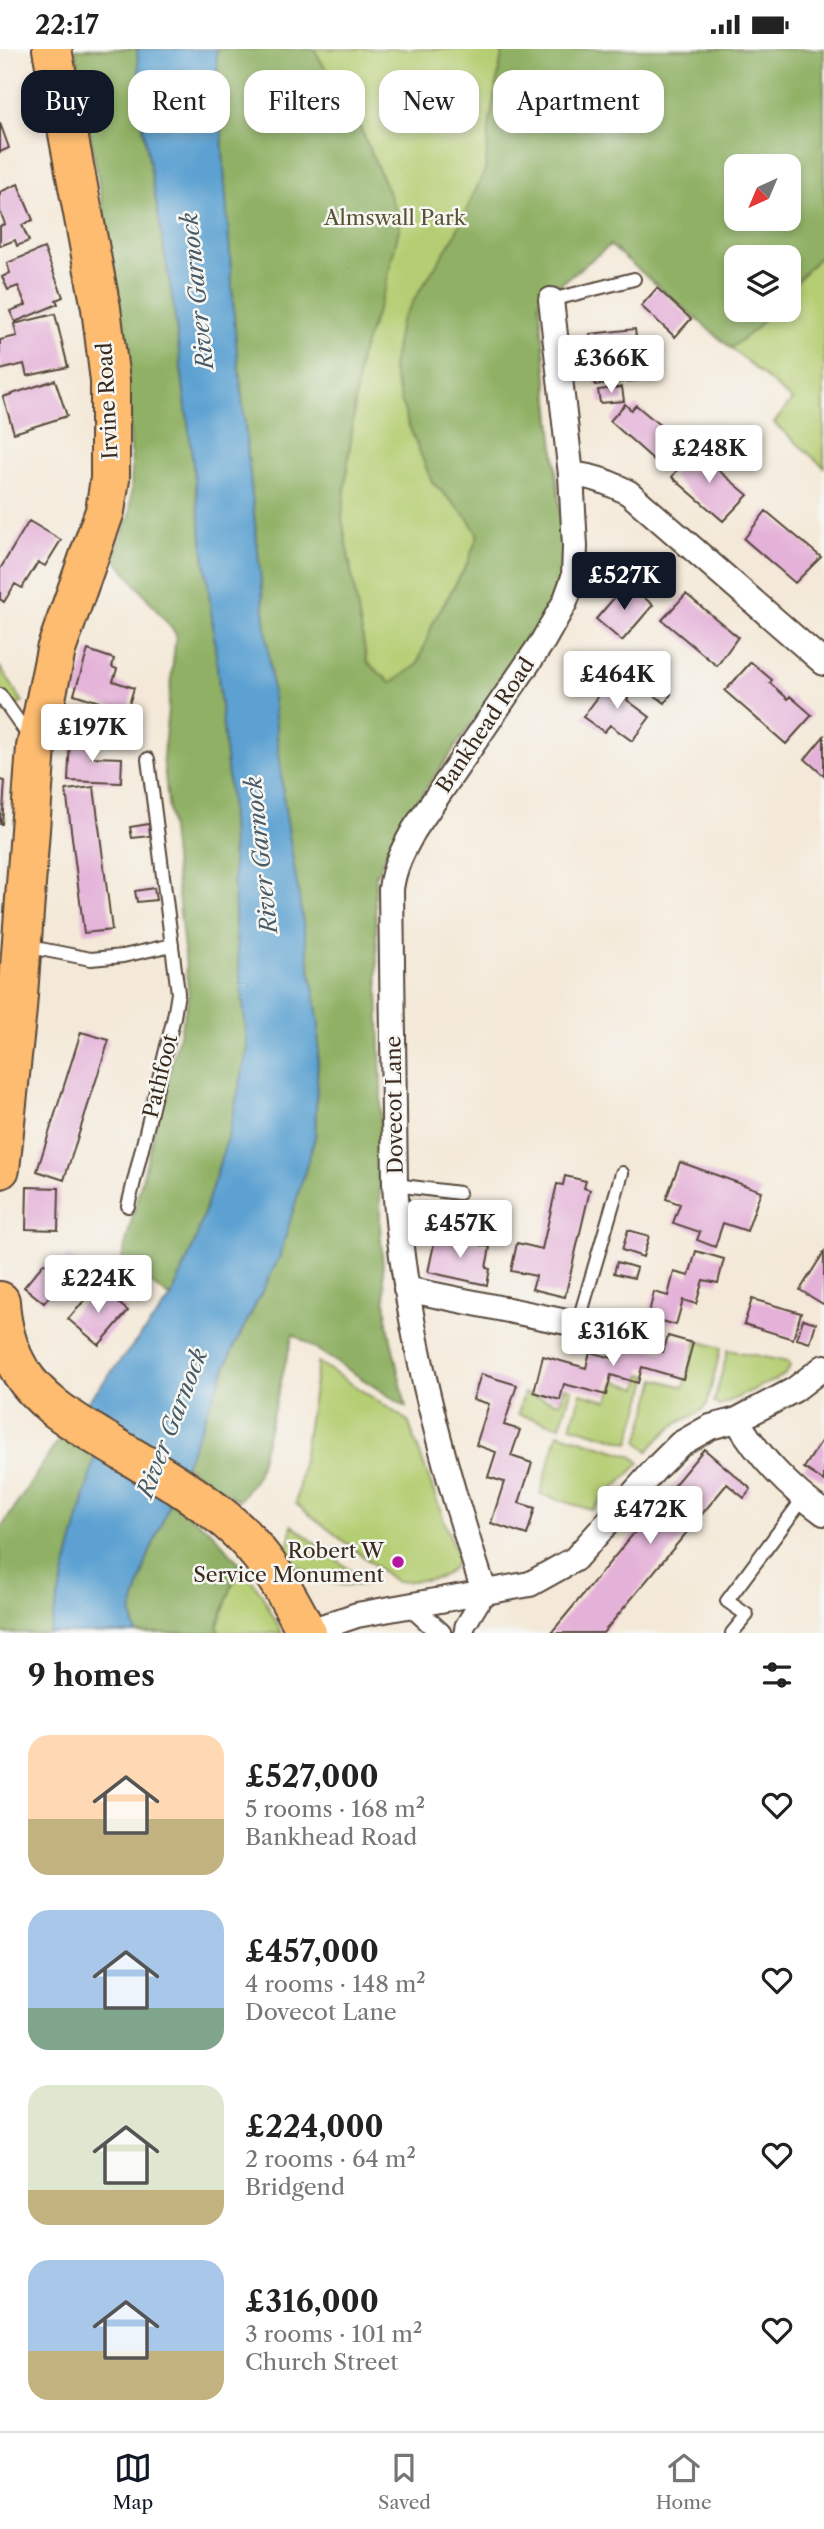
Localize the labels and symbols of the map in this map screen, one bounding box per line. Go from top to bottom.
north arrow [724,154,802,231]
park label: Almswall Park [323,205,467,230]
water label: River Garnock [175,211,219,373]
pin: £366K [562,335,660,395]
street label: Irvine Road [91,342,123,460]
pin: £248K [660,425,758,485]
pin: £527K [575,553,673,612]
pin: £464K [568,651,666,711]
street label: Bankhead Road [431,653,539,797]
pin: £197K [43,705,141,764]
water label: River Garnock [239,775,283,937]
street label: Pathfoot [138,1031,183,1121]
street label: Dovecot Lane [380,1036,408,1174]
pin: £457K [411,1201,509,1260]
pin: £224K [49,1255,147,1315]
pin: £316K [564,1309,662,1368]
water label: River Garnock [130,1344,213,1503]
pin: £472K [601,1487,699,1546]
place label: Robert W Service Monument [193,1538,385,1587]
marker: Robert W Service Monument [390,1554,406,1570]

